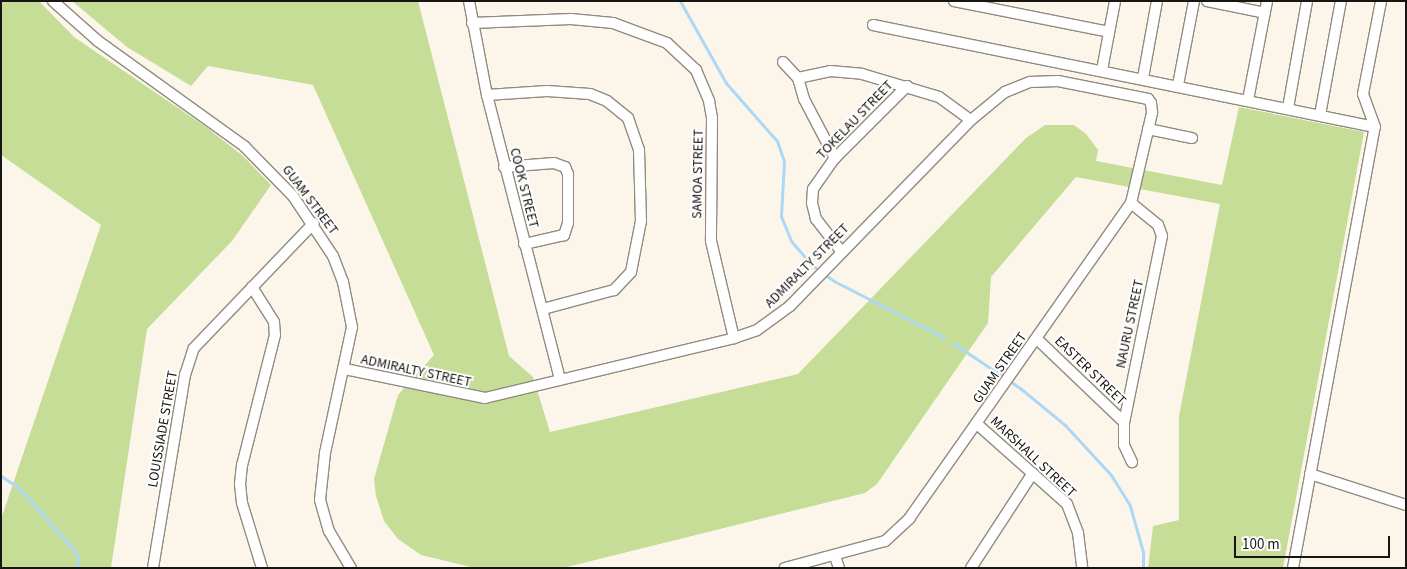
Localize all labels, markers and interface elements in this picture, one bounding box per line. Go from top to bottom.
street label: TOKELAU STREET [813,77,897,163]
street label: SAMOA STREET [689,129,707,219]
street label: COOK STREET [506,146,542,230]
street label: GUAM STREET [278,162,342,238]
street label: ADMIRALTY STREET [761,220,853,312]
street label: NAURU STREET [1112,278,1148,370]
street label: GUAM STREET [969,329,1031,407]
street label: EASTER STREET [1051,333,1129,409]
street label: ADMIRALTY STREET [359,351,473,391]
street label: LOUISSIADE STREET [144,369,182,489]
street label: MARSHALL STREET [987,413,1079,501]
scale bar [1237,526,1393,558]
text: 100 m [1242,534,1280,555]

